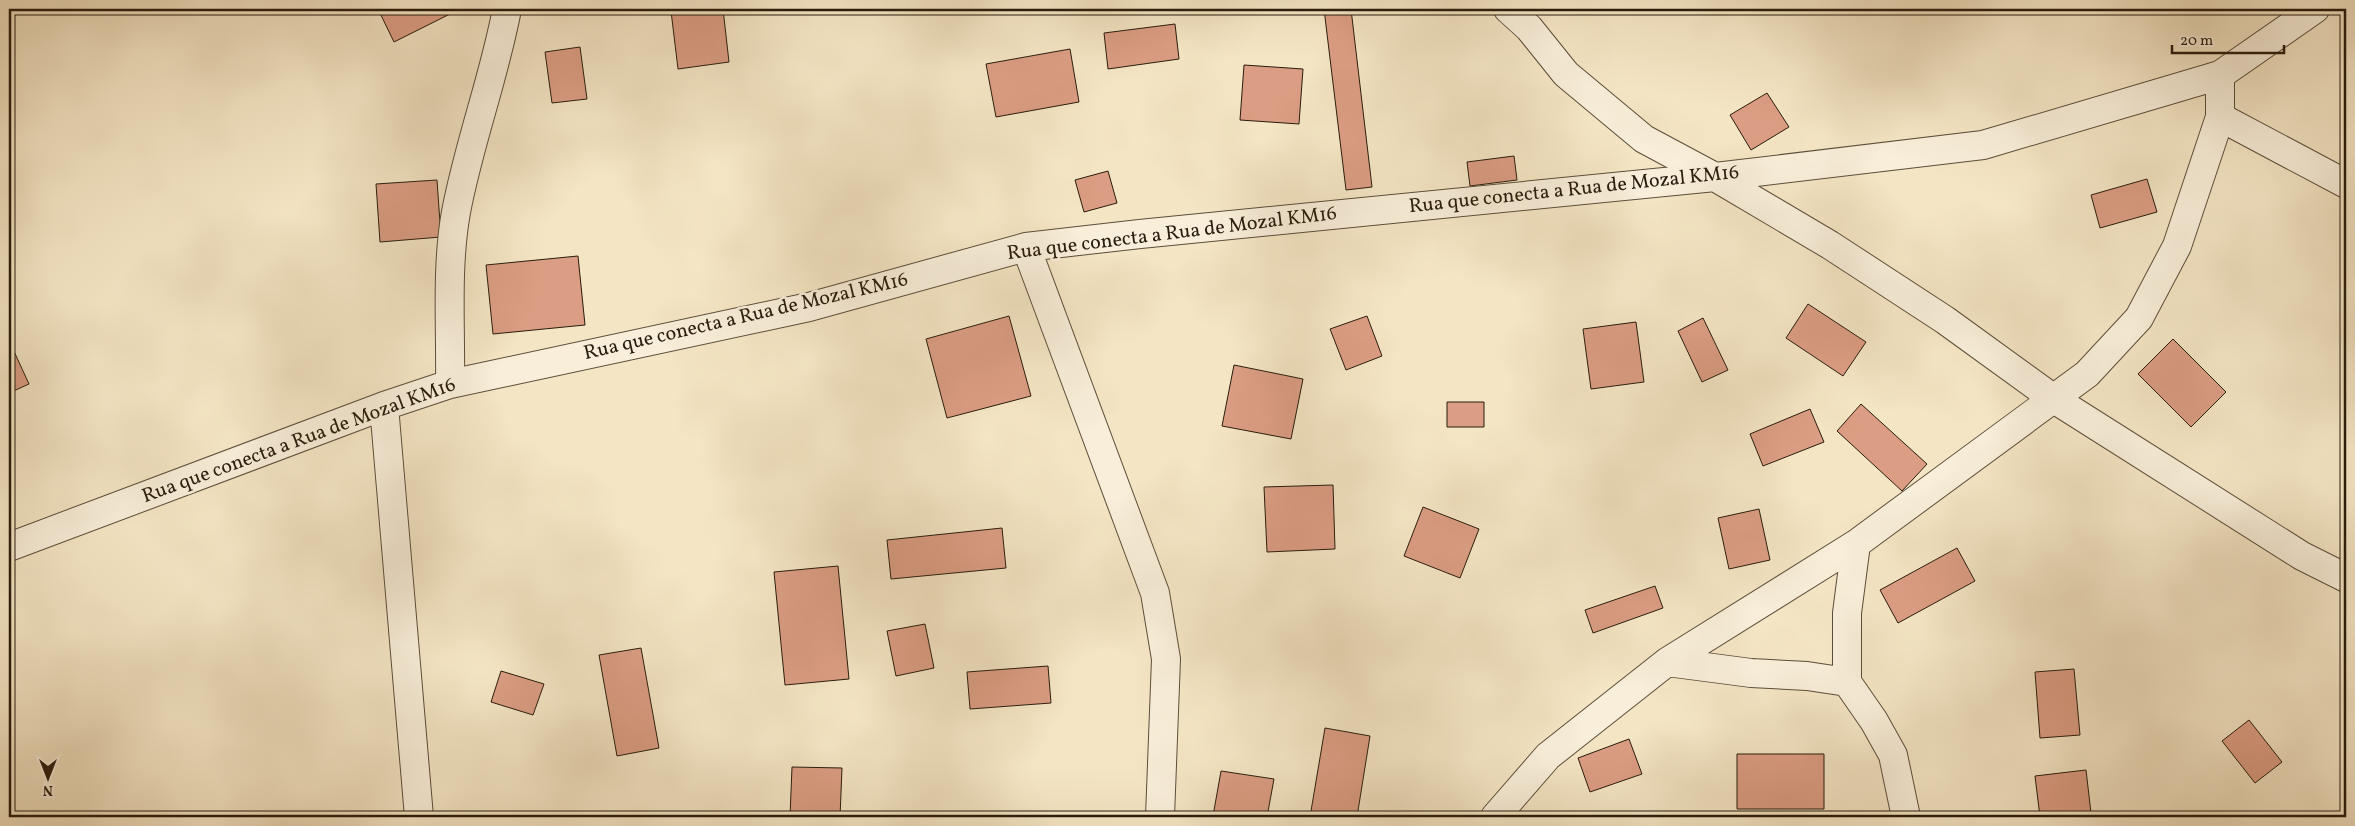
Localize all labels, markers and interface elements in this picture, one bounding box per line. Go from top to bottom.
scale bar [2172,22,2285,54]
text: 20 m [2180,31,2213,52]
street label: Rua que conecta a Rua de Mozal KM16 [1407,159,1741,221]
street label: Rua que conecta a Rua de Mozal KM16 [1006,200,1338,268]
street label: Rua que conecta a Rua de Mozal KM16 [581,266,911,368]
street label: Rua que conecta a Rua de Mozal KM16 [138,371,460,511]
north arrow [22,754,72,804]
text: N [43,780,53,799]

